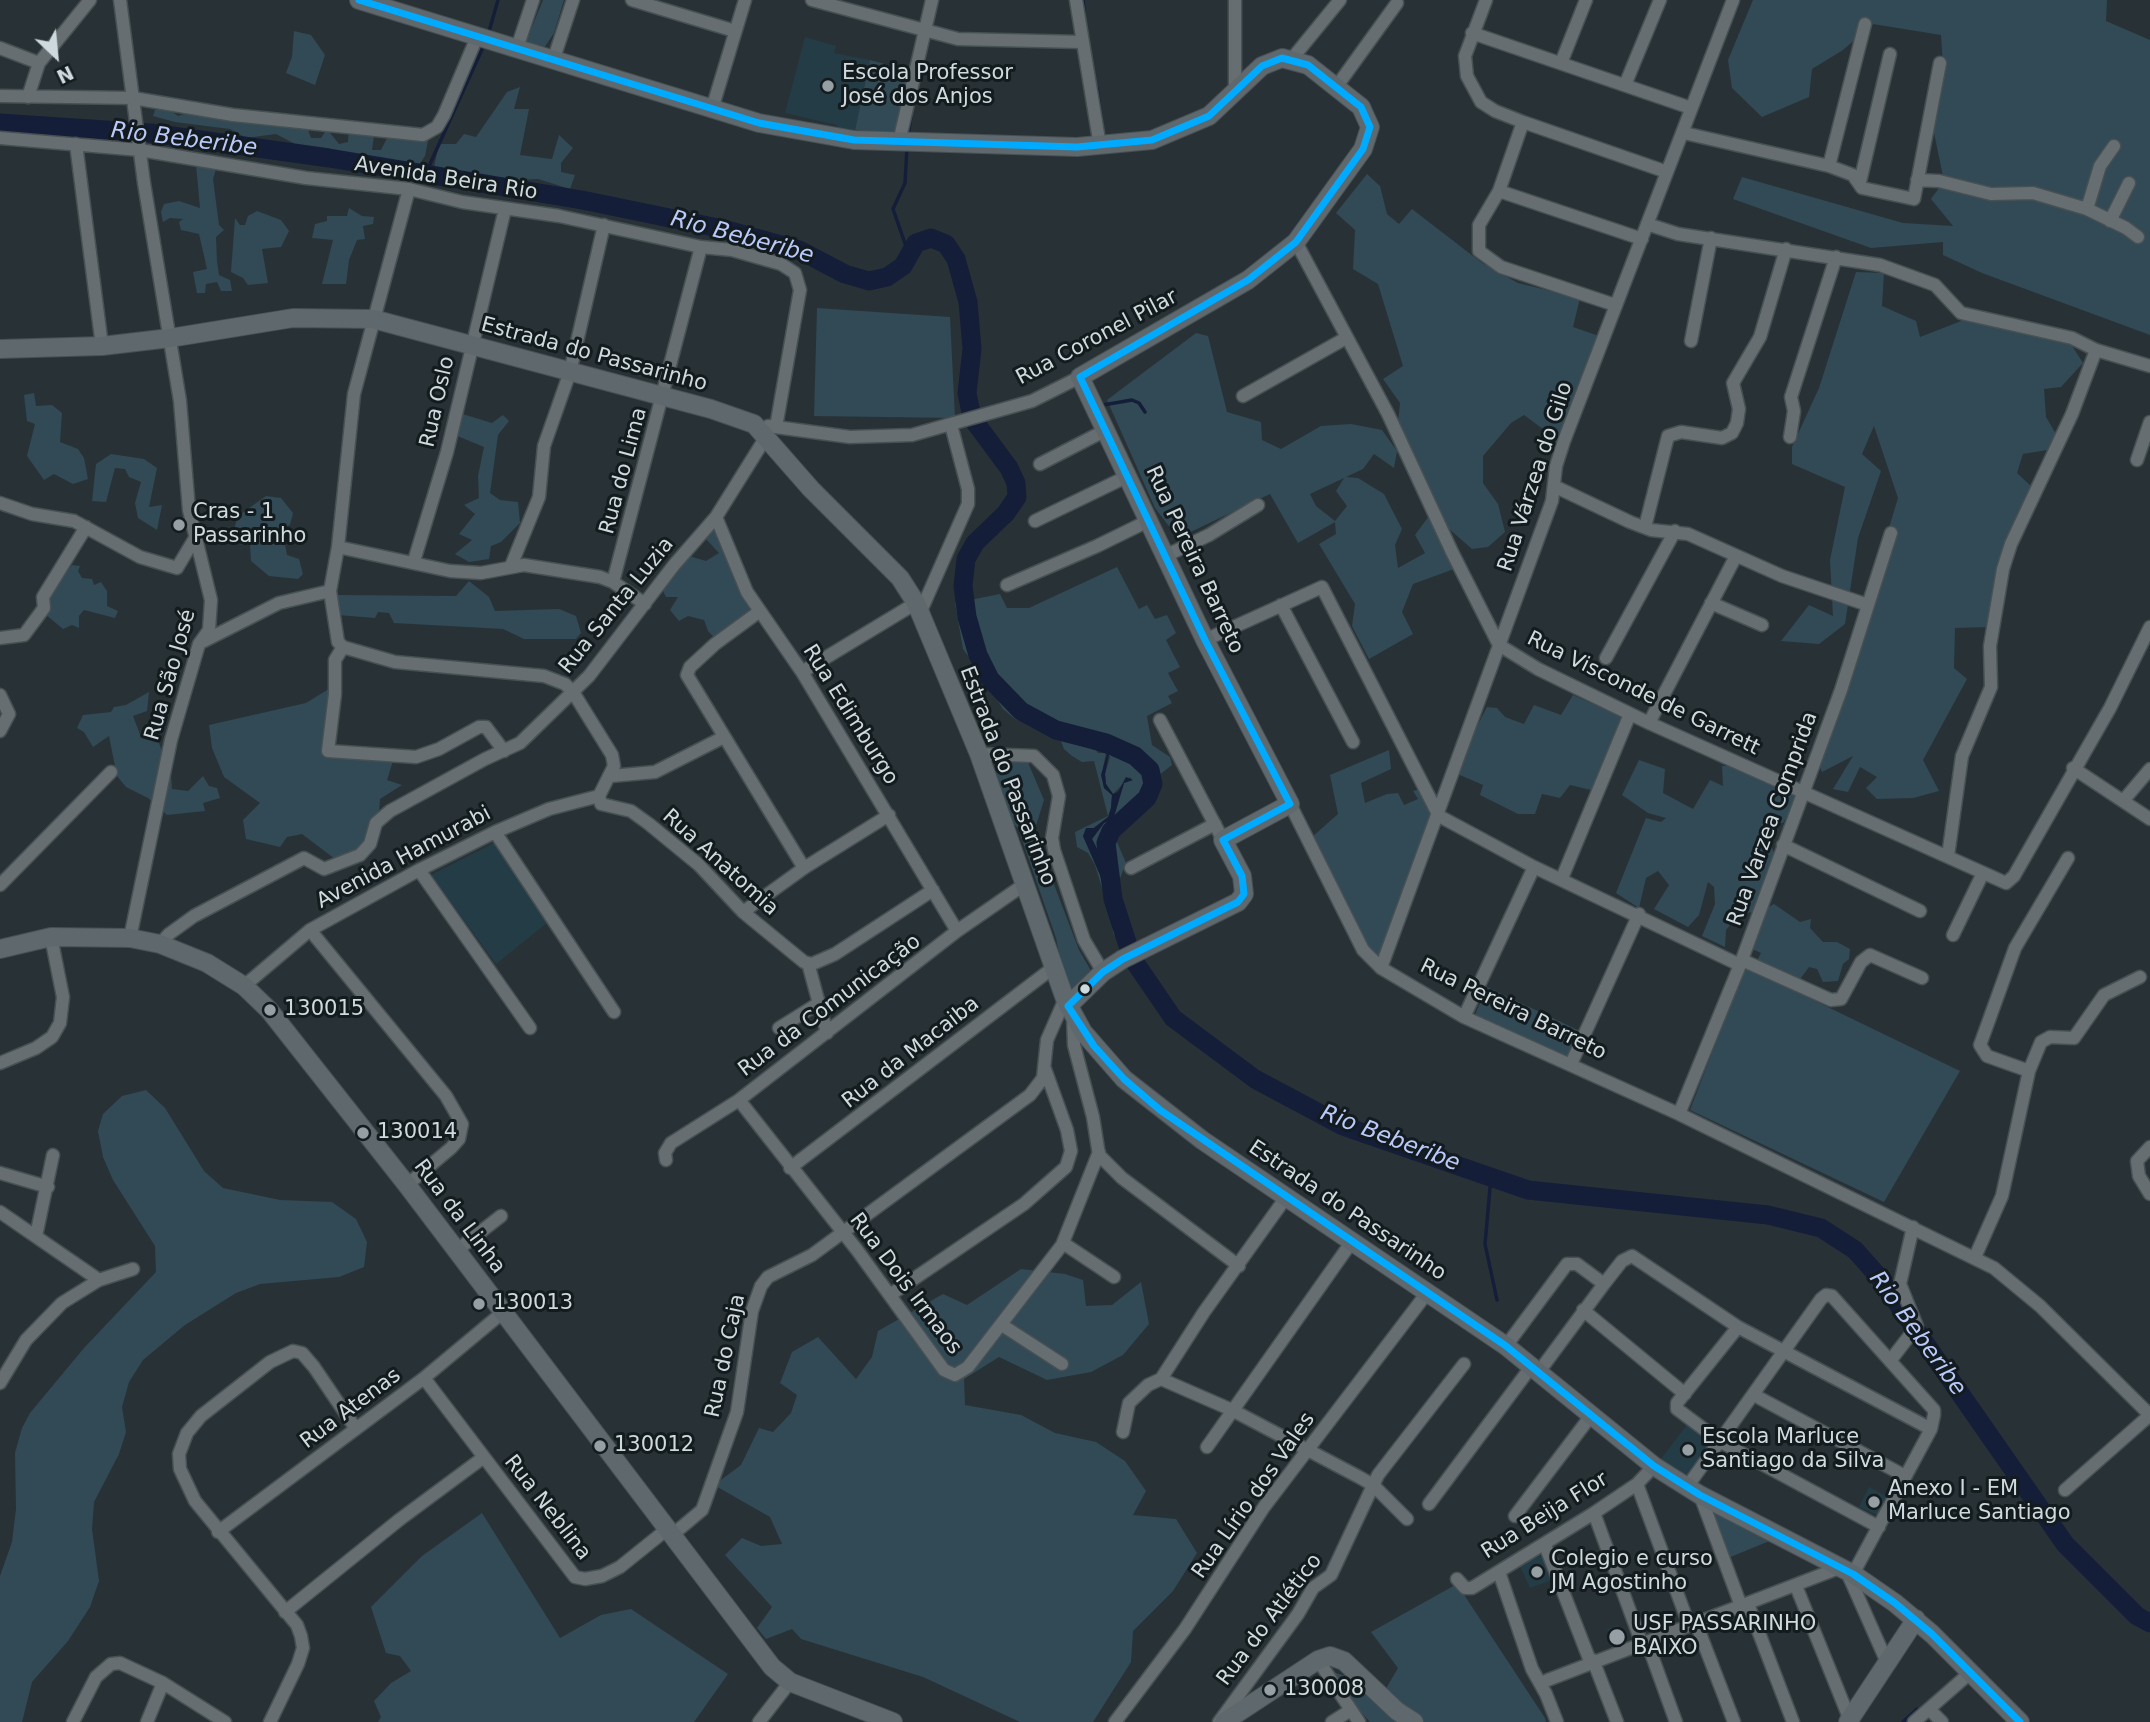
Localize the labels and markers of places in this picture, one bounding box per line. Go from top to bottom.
place label: Escola Professor José dos Anjos [842,61,1013,111]
marker: Escola Professor José dos Anjos [820,78,836,94]
place label: Cras - 1 Passarinho [193,500,306,550]
marker: Cras - 1 Passarinho [171,517,187,533]
unlabelled marker [1078,982,1092,996]
place label: 130015 [284,997,364,1023]
marker: 130015 [262,1002,278,1018]
place label: 130014 [377,1120,457,1146]
marker: 130014 [355,1125,371,1141]
place label: 130013 [493,1291,573,1317]
marker: 130013 [471,1296,487,1312]
place label: Escola Marluce Santiago da Silva [1702,1425,1884,1475]
place label: 130012 [614,1433,694,1459]
marker: 130012 [592,1438,608,1454]
marker: Escola Marluce Santiago da Silva [1680,1442,1696,1458]
place label: Anexo I - EM Marluce Santiago [1888,1477,2071,1527]
marker: Anexo I - EM Marluce Santiago [1866,1494,1882,1510]
place label: Colegio e curso JM Agostinho [1551,1547,1713,1597]
marker: Colegio e curso JM Agostinho [1529,1564,1545,1580]
place label: USF PASSARINHO BAIXO [1633,1612,1816,1662]
marker: USF PASSARINHO BAIXO [1607,1627,1627,1647]
place label: 130008 [1284,1677,1364,1703]
marker: 130008 [1262,1682,1278,1698]

